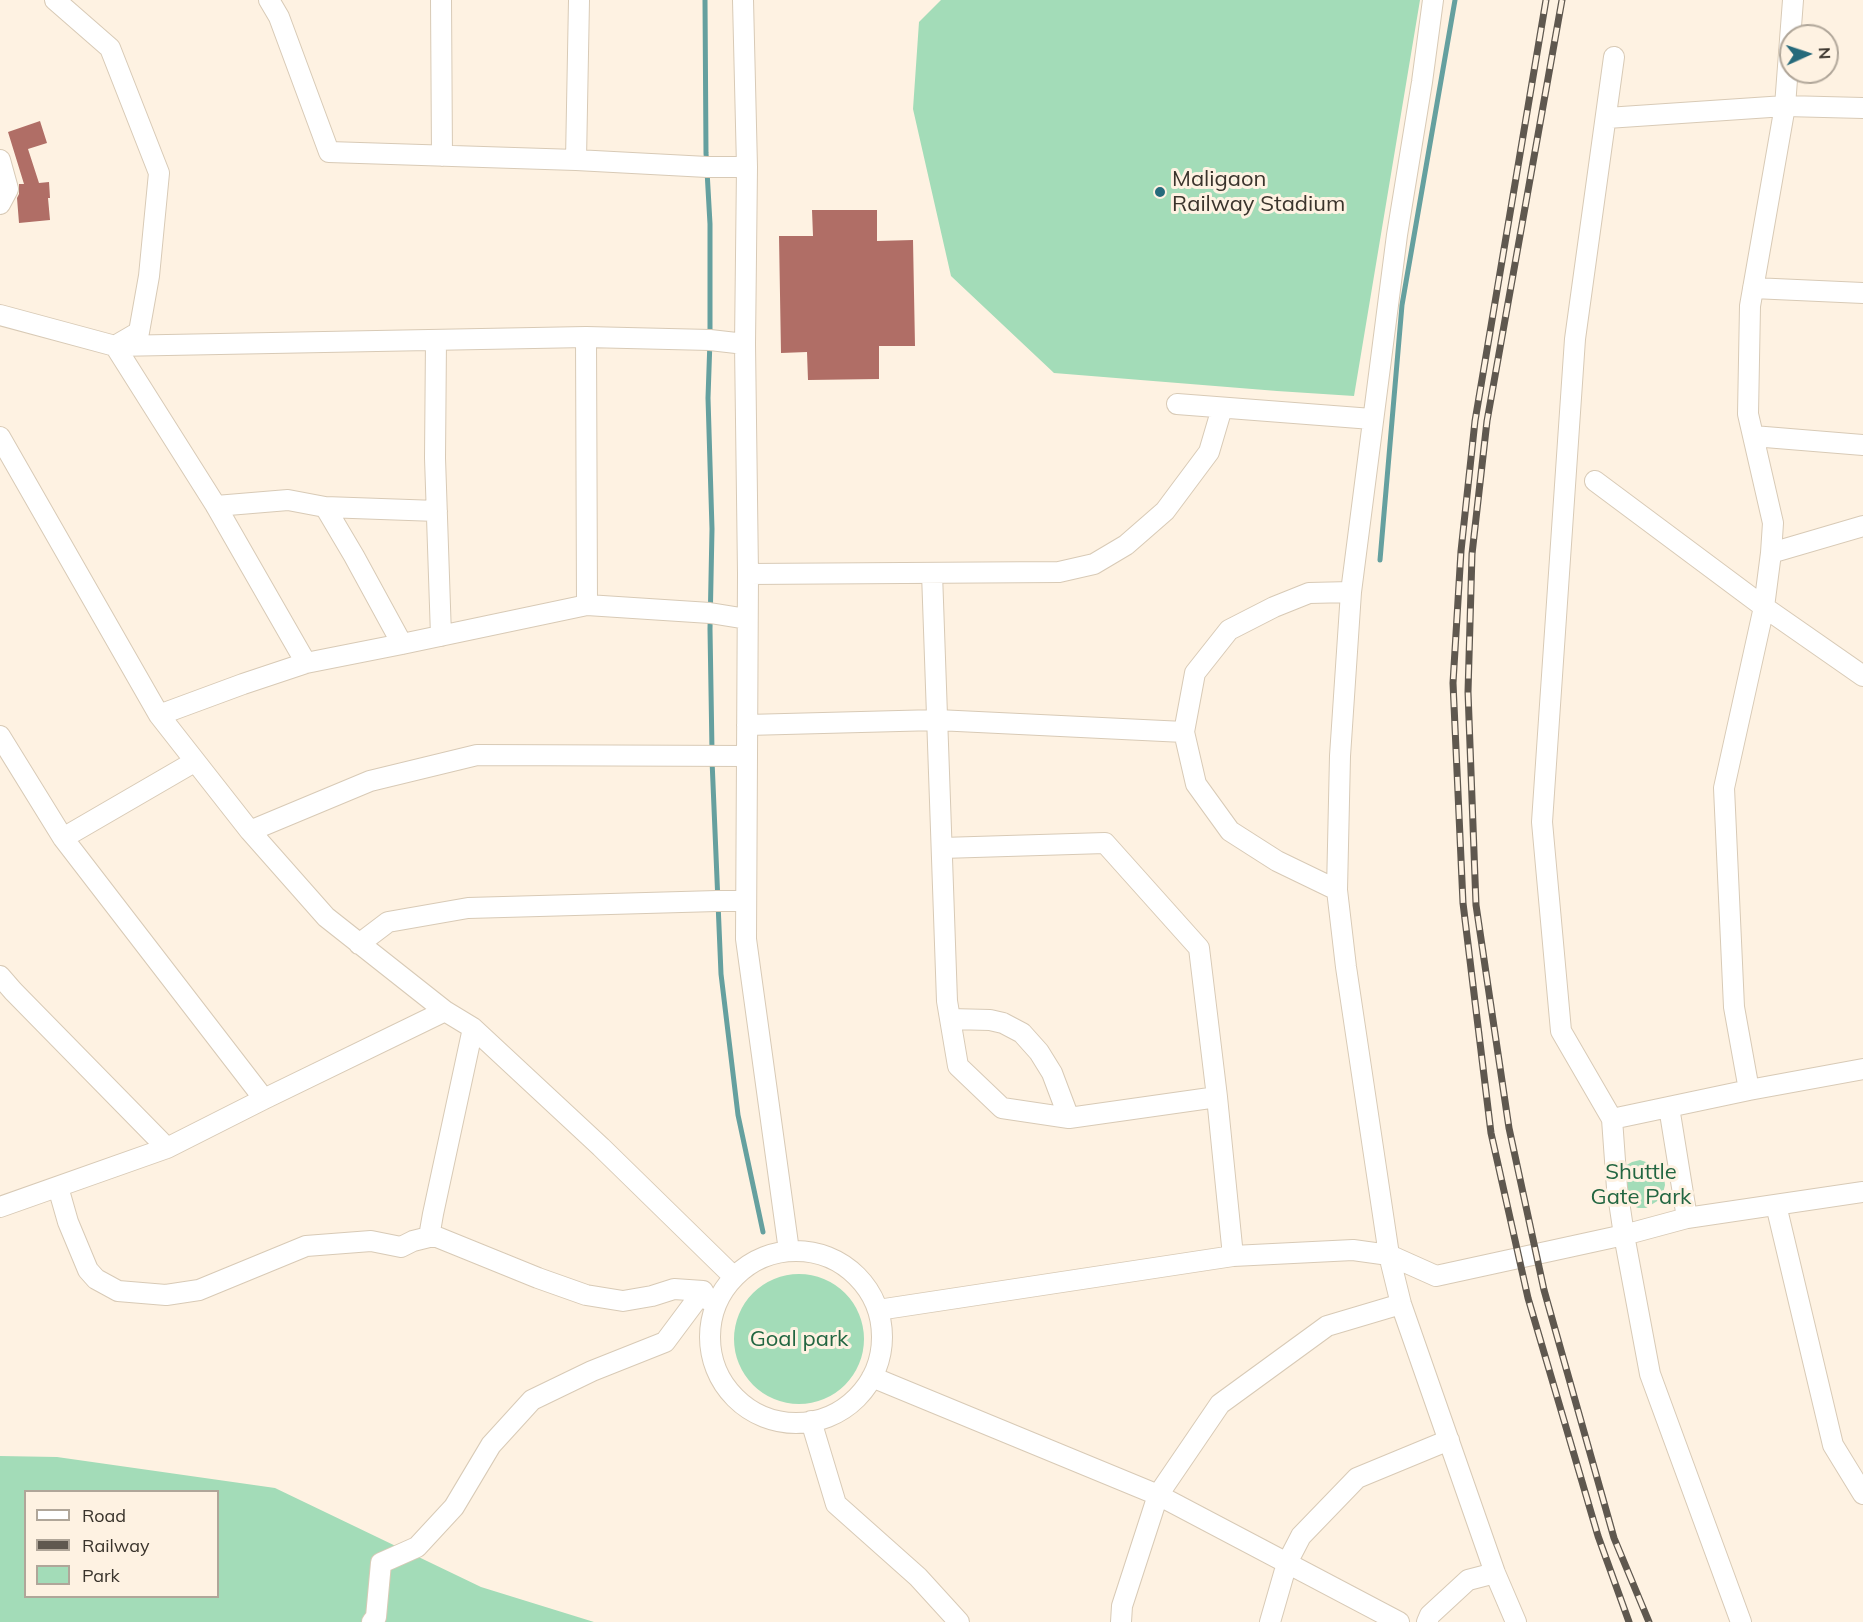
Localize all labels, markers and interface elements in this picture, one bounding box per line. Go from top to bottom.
north arrow [1779,24,1839,84]
text: N [1815,47,1835,60]
place label: Maligaon Railway Stadium [1172,166,1345,218]
marker: Maligaon Railway Stadium [1153,185,1167,199]
park label: Shuttle Gate Park [1591,1159,1691,1210]
park label: Goal park [750,1326,848,1352]
legend [24,1490,219,1598]
text: Road [82,1504,126,1527]
text: Railway [82,1534,150,1557]
text: Park [82,1564,120,1587]

